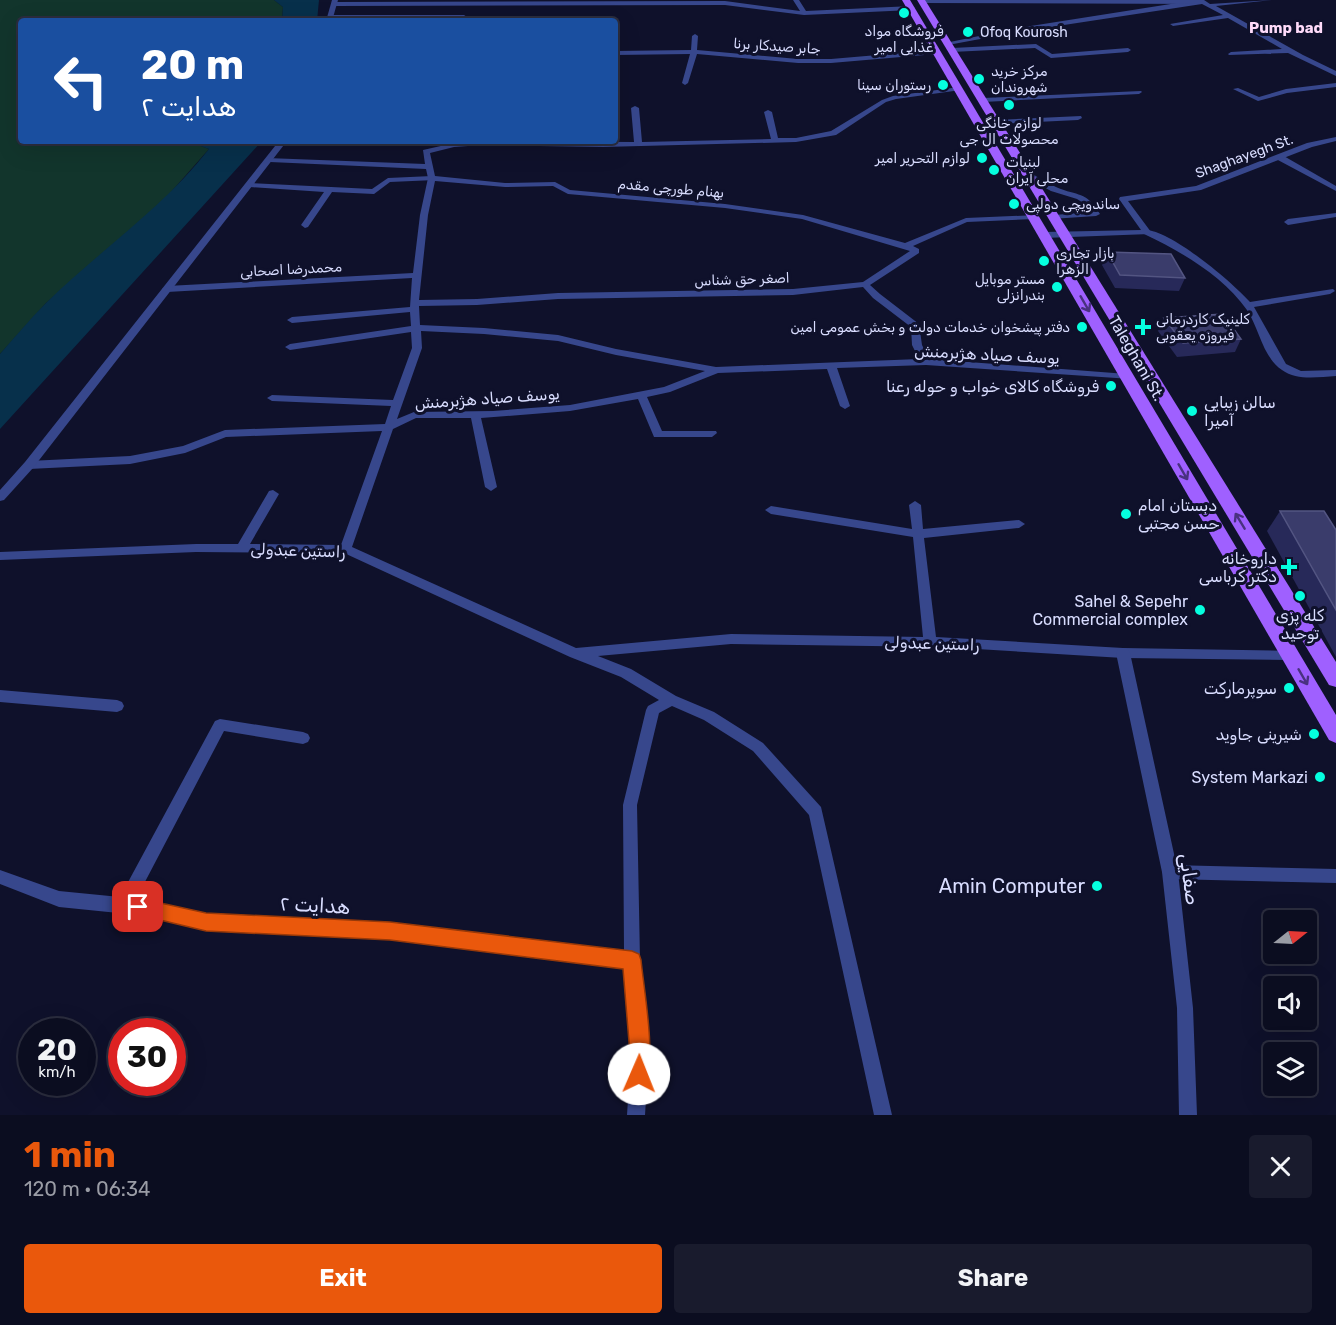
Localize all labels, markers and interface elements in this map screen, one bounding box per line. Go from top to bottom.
marker: فروشگاه مواد غذایی امیر [897,6,911,20]
district label: Pump bad [1249,19,1323,37]
place label: فروشگاه مواد غذایی امیر [864,23,944,56]
place label: Ofoq Kourosh [980,24,1068,41]
marker: Ofoq Kourosh [961,25,975,39]
street label: جابر صیدکار برنا [733,35,821,58]
text: 20 m [141,40,244,90]
icon: left [42,42,120,120]
place label: مرکز خرید شهروندان [991,63,1048,96]
marker: مرکز خرید شهروندان [972,72,986,86]
place label: رستوران سینا [857,77,931,94]
marker: رستوران سینا [936,78,950,92]
text: هدایت ۲ [141,91,236,123]
marker: لوازم خانگی محصولات ال جی [1002,98,1016,112]
place label: لوازم خانگی محصولات ال جی [959,115,1059,148]
street label: Shaghayegh St. [1193,131,1295,182]
place label: لوازم التحریر امیر [874,150,970,168]
marker: لوازم التحریر امیر [975,151,989,165]
place label: لبنیات محلی آیران [1006,154,1068,187]
marker: لبنیات محلی آیران [987,163,1001,177]
street label: بهنام طورچی مقدم [617,175,725,203]
place label: ساندویچی دولپی [1026,196,1120,214]
marker: ساندویچی دولپی [1007,197,1021,211]
place label: بازار تجاری الزهرا [1056,245,1115,278]
marker: بازار تجاری الزهرا [1037,254,1051,268]
street label: محمدرضا اصحابی [240,258,343,281]
street label: اصغر حق شناس [694,269,790,290]
place label: مستر موبایل بندرانزلی [975,271,1045,304]
marker: مستر موبایل بندرانزلی [1050,280,1064,294]
one-way arrow [1079,295,1091,312]
place label: کلینیک کاردرمانی فیروزه یعقوبی [1156,311,1251,344]
street label: Taleghani St. [1105,312,1169,404]
marker: کلینیک کاردرمانی فیروزه یعقوبی [1134,318,1152,336]
place label: دفتر پیشخوان خدمات دولت و بخش عمومی امین [790,319,1070,337]
marker: دفتر پیشخوان خدمات دولت و بخش عمومی امین [1075,320,1089,334]
street label: یوسف صیاد هژبرمنش [914,341,1060,369]
place label: فروشگاه کالای خواب و حوله رعنا [886,377,1099,397]
marker: فروشگاه کالای خواب و حوله رعنا [1104,379,1118,393]
street label: یوسف صیاد هژبرمنش [414,384,560,414]
place label: سالن زیبایی آمیرا [1204,393,1276,431]
marker: سالن زیبایی آمیرا [1185,404,1199,418]
one-way arrow [1177,463,1189,480]
place label: دبستان امام حسن مجتبی [1138,496,1220,533]
marker: دبستان امام حسن مجتبی [1119,507,1133,521]
one-way arrow [1233,513,1245,530]
street label: راستین عبدولی [250,539,346,563]
place label: داروخانه دکتر کرباسی [1199,549,1277,587]
marker: داروخانه دکتر کرباسی [1282,560,1296,574]
marker: کله پزی توحید [1293,589,1307,603]
place label: Sahel & Sepehr Commercial complex [1032,592,1188,629]
marker: Sahel & Sepehr Commercial complex [1193,603,1207,617]
place label: کله پزی توحید [1276,606,1325,644]
street label: راستین عبدولی [884,632,980,656]
one-way arrow [1297,668,1309,685]
place label: سوپرمارکت [1204,679,1277,699]
marker: سوپرمارکت [1282,681,1296,695]
place label: شیرینی جاوید [1216,725,1302,745]
marker: شیرینی جاوید [1307,727,1321,741]
place label: System Markazi [1191,768,1308,787]
marker: System Markazi [1313,770,1327,784]
street label: صفایی [1174,851,1206,907]
place label: Amin Computer [939,874,1085,898]
marker: Amin Computer [1090,879,1104,893]
pin [112,881,163,932]
icon: arrive [121,890,154,923]
street label: هدایت ۲ [279,891,351,919]
north arrow [1263,910,1317,964]
map controls [1263,910,1317,1096]
button: sound [1263,976,1317,1030]
speed limit sign: 30 [108,1018,186,1096]
text: 20 [37,1032,77,1068]
position arrow [607,1042,671,1106]
button: layers [1263,1042,1317,1096]
text: km/h [38,1063,76,1081]
text: 1 min [24,1133,116,1176]
button: close [1249,1135,1312,1198]
text: 120 m · 06:34 [24,1177,150,1201]
button: Exit [24,1244,662,1313]
button: Share [674,1244,1312,1313]

